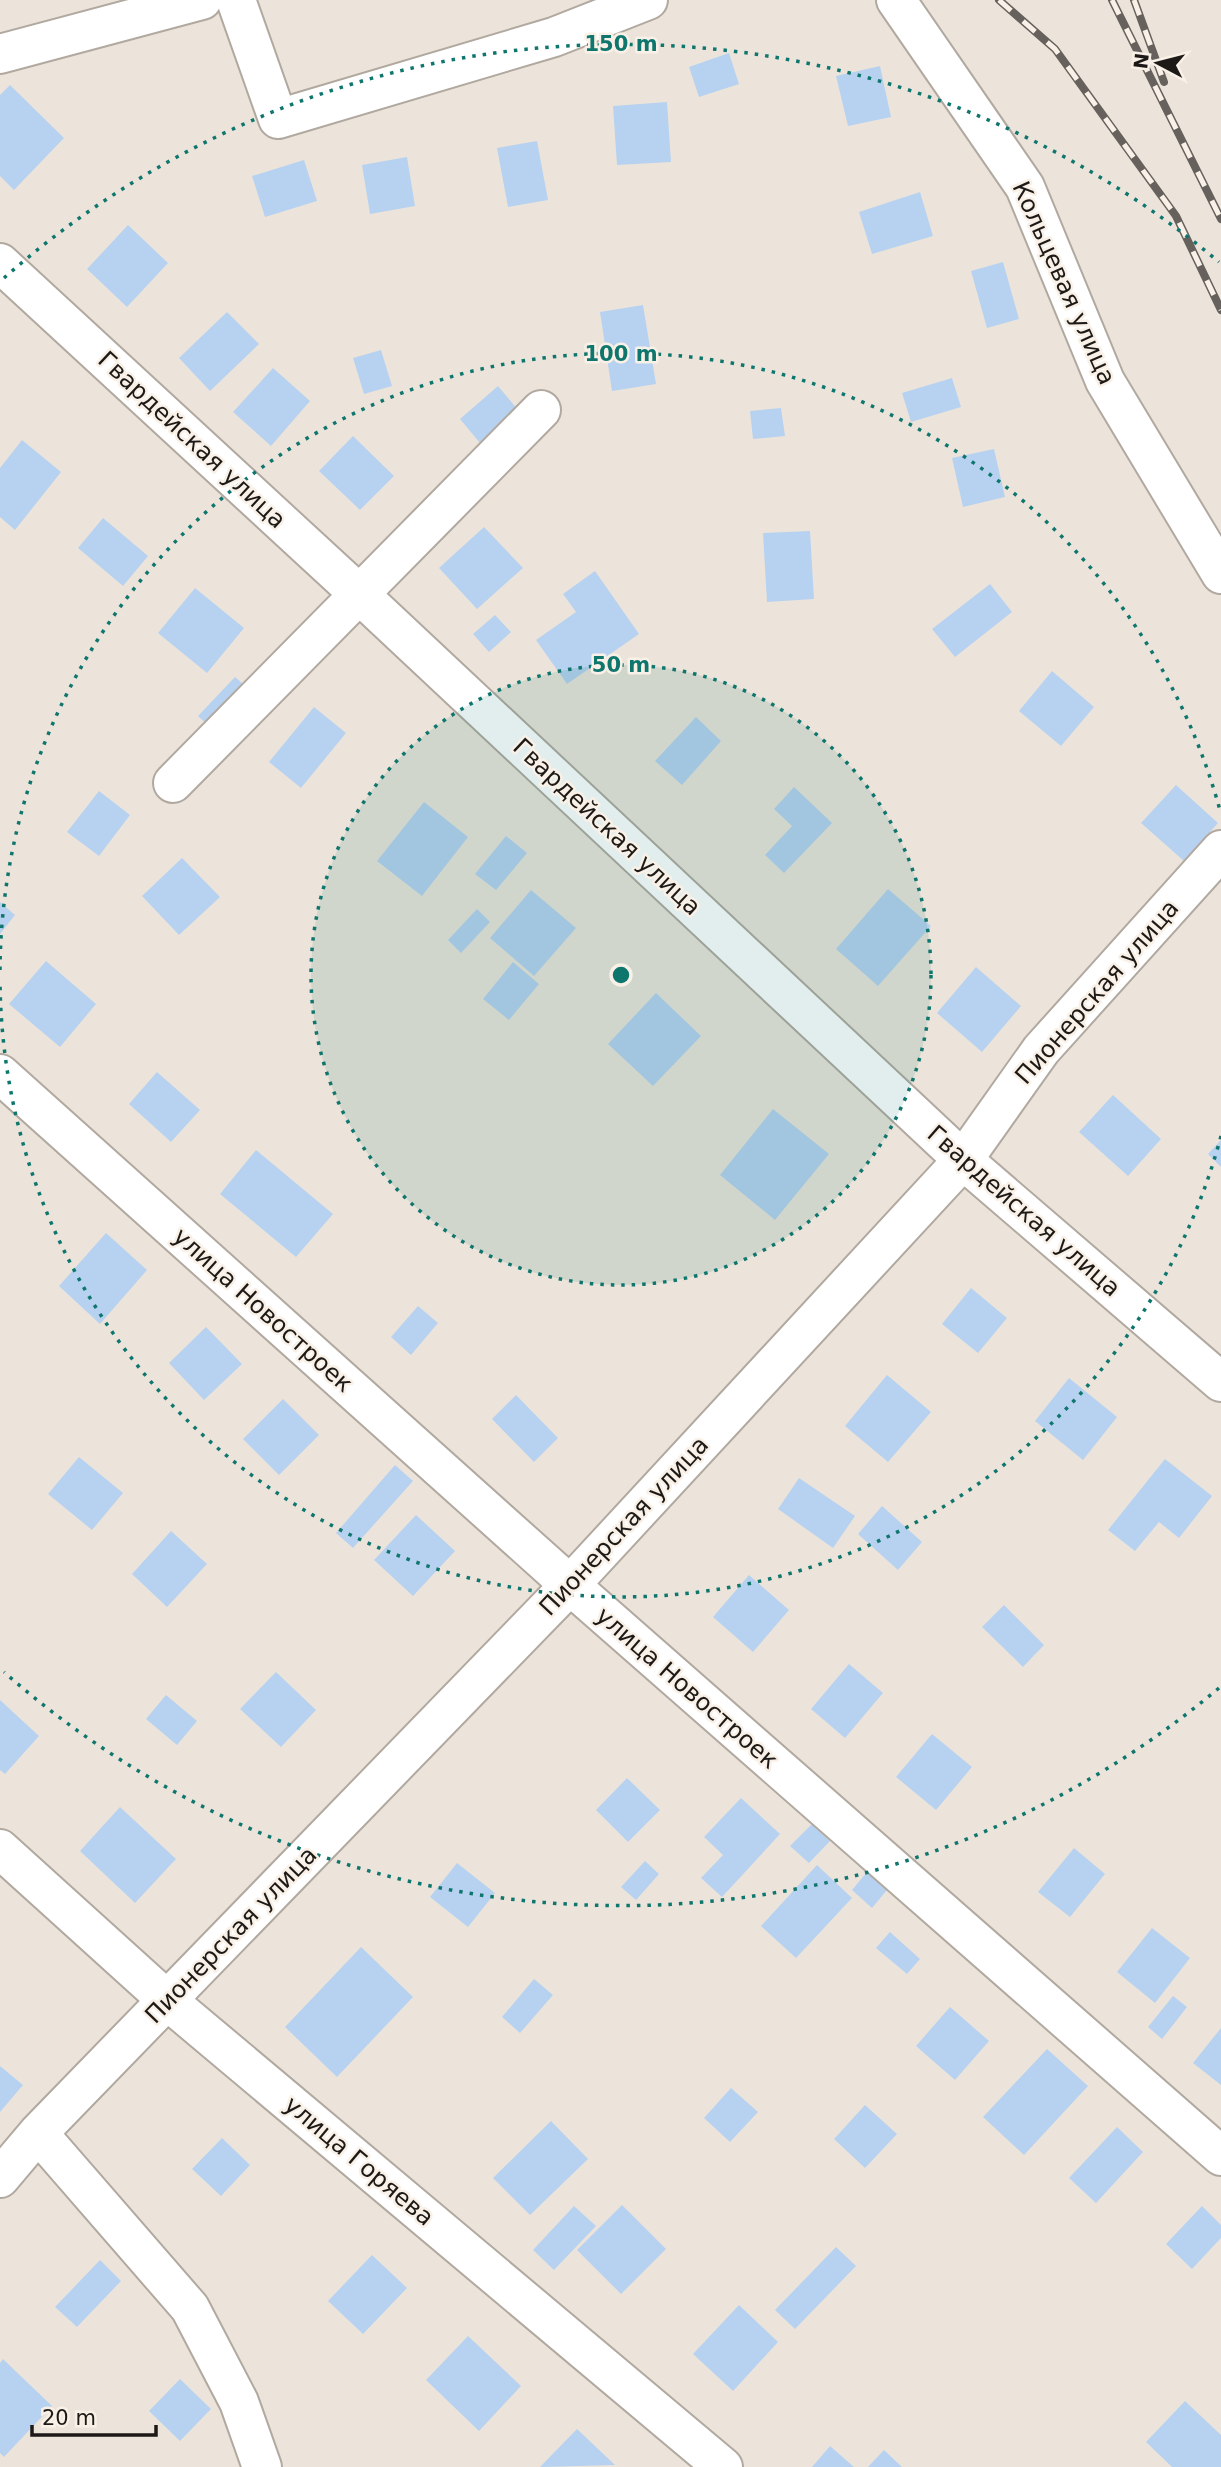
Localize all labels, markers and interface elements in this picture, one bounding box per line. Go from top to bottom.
north arrow [1123,28,1193,98]
text: 150 m [584,32,658,56]
text: N [1129,52,1153,70]
street label: Кольцевая улица [1007,177,1121,389]
text: 100 m [584,342,658,366]
street label: Гвардейская улица [92,346,292,534]
text: 50 m [592,653,650,677]
street label: Гвардейская улица [507,733,707,921]
street label: Пионерская улица [1009,894,1185,1090]
centre of rings [609,963,633,987]
street label: Гвардейская улица [922,1120,1126,1302]
street label: улица Новостроек [168,1222,358,1398]
street label: Пионерская улица [534,1431,714,1621]
street label: улица Новостроек [590,1601,784,1775]
street label: Пионерская улица [139,1841,323,2029]
street label: улица Горяева [279,2090,439,2232]
scale bar [32,2394,156,2438]
text: 20 m [42,2406,96,2430]

